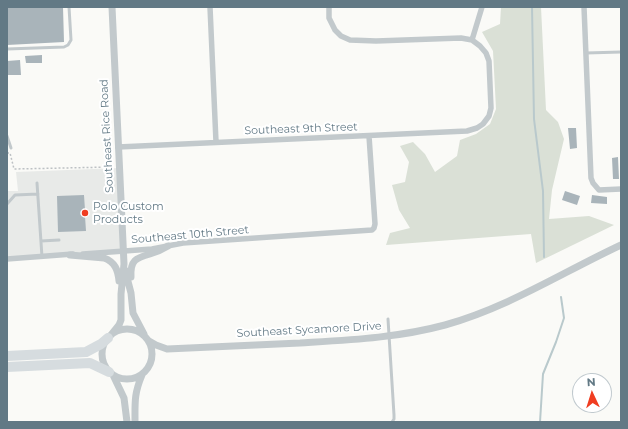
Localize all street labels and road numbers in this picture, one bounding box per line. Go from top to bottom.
street label: Southeast Rice Road [97,79,117,193]
street label: Southeast 9th Street [244,120,358,138]
street label: Southeast 10th Street [131,223,249,247]
street label: Southeast Sycamore Drive [236,320,382,340]

